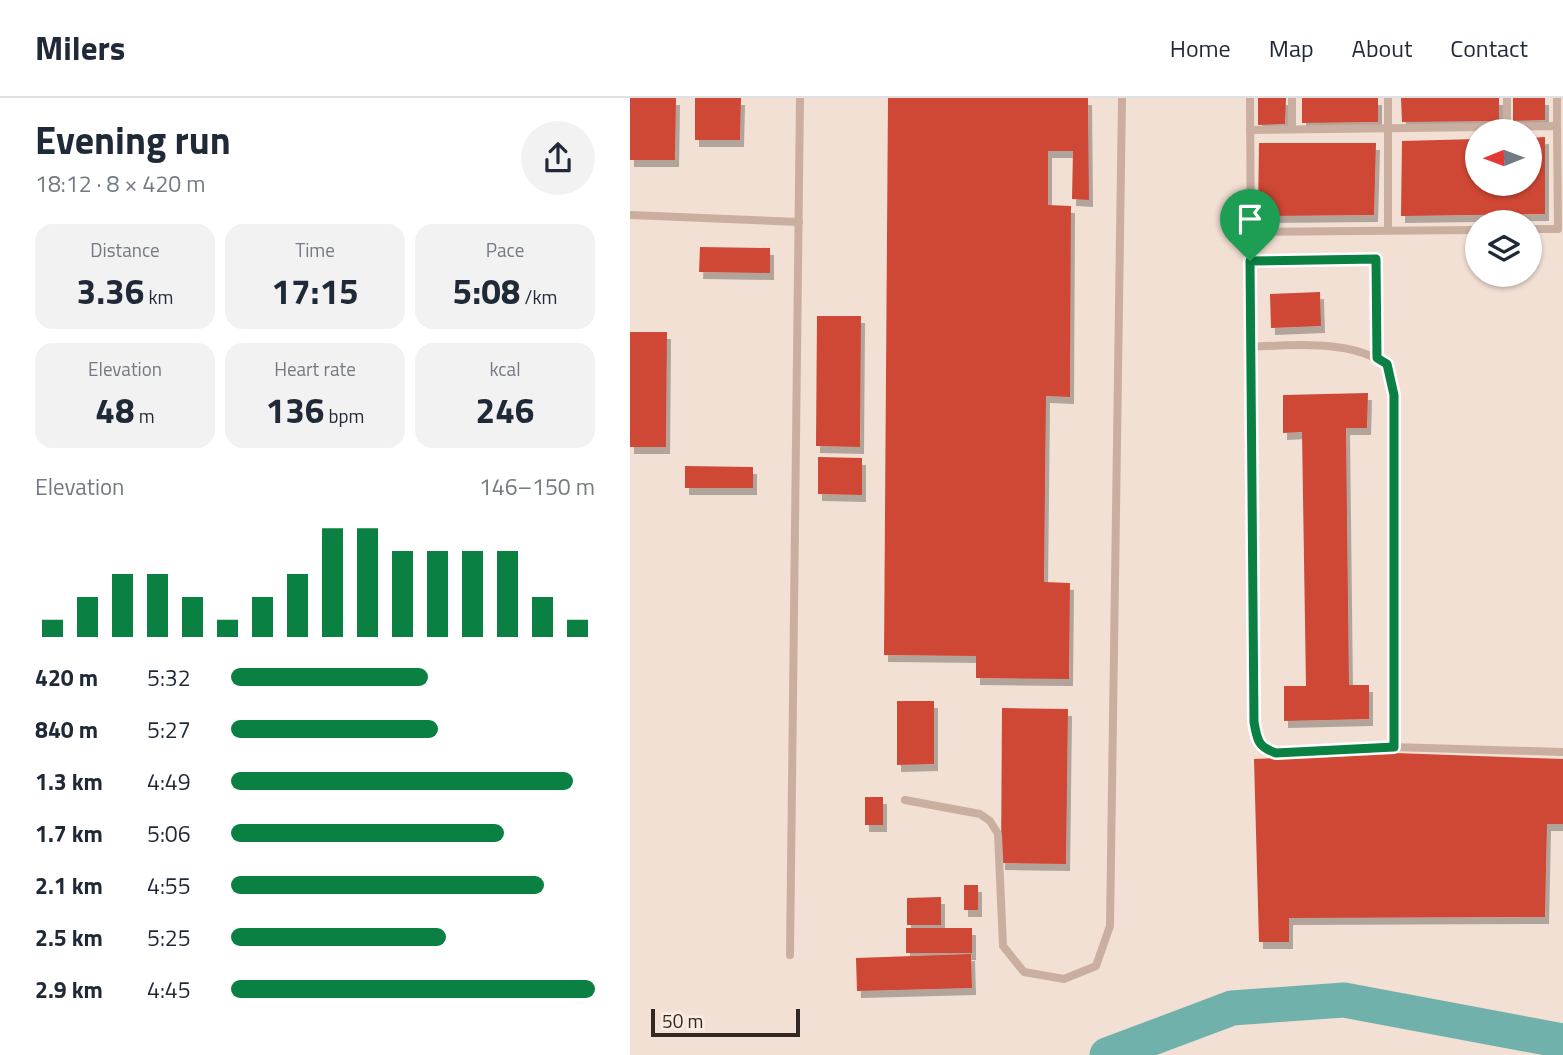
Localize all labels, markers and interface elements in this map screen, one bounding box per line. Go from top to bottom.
text: Milers [35,23,125,73]
text: Home [1170,30,1231,66]
text: Map [1269,30,1314,66]
text: About [1352,30,1412,66]
text: Contact [1450,30,1528,66]
text: Evening run [35,111,231,169]
north arrow [1465,119,1542,196]
map controls [1465,119,1542,287]
button: share [521,121,595,195]
text: 18:12 · 8 × 420 m [35,166,205,201]
pin [1220,189,1280,261]
icon: arrive [1231,200,1269,238]
button: layers [1465,210,1542,287]
text: Distance [90,235,160,264]
text: Time [295,235,335,264]
text: Pace [486,235,524,264]
text: 3.36 [77,264,144,318]
text: 17:15 [271,264,359,318]
text: 5:08 [453,264,520,318]
text: km [144,282,173,311]
text: /km [520,282,557,311]
text: Elevation [88,354,162,383]
text: Heart rate [274,354,356,383]
text: kcal [489,354,521,383]
text: 48 [95,383,135,437]
text: 136 [266,383,324,437]
text: 246 [476,383,534,437]
text: m [135,401,155,430]
text: bpm [324,401,364,430]
text: Elevation [35,469,124,504]
text: 146–150 m [479,469,595,504]
text: 420 m [35,660,98,695]
text: 5:32 [147,660,191,695]
text: 840 m [35,712,98,747]
text: 5:27 [147,712,191,747]
text: 1.3 km [35,764,103,799]
text: 4:49 [147,764,191,799]
text: 1.7 km [35,816,103,851]
text: 5:06 [147,816,191,851]
text: 2.1 km [35,868,103,903]
text: 4:55 [147,868,191,903]
text: 2.5 km [35,920,103,955]
text: 5:25 [147,920,191,955]
text: 2.9 km [35,972,103,1007]
text: 4:45 [147,972,191,1007]
scale bar [651,1006,800,1038]
text: 50 m [662,1006,703,1035]

